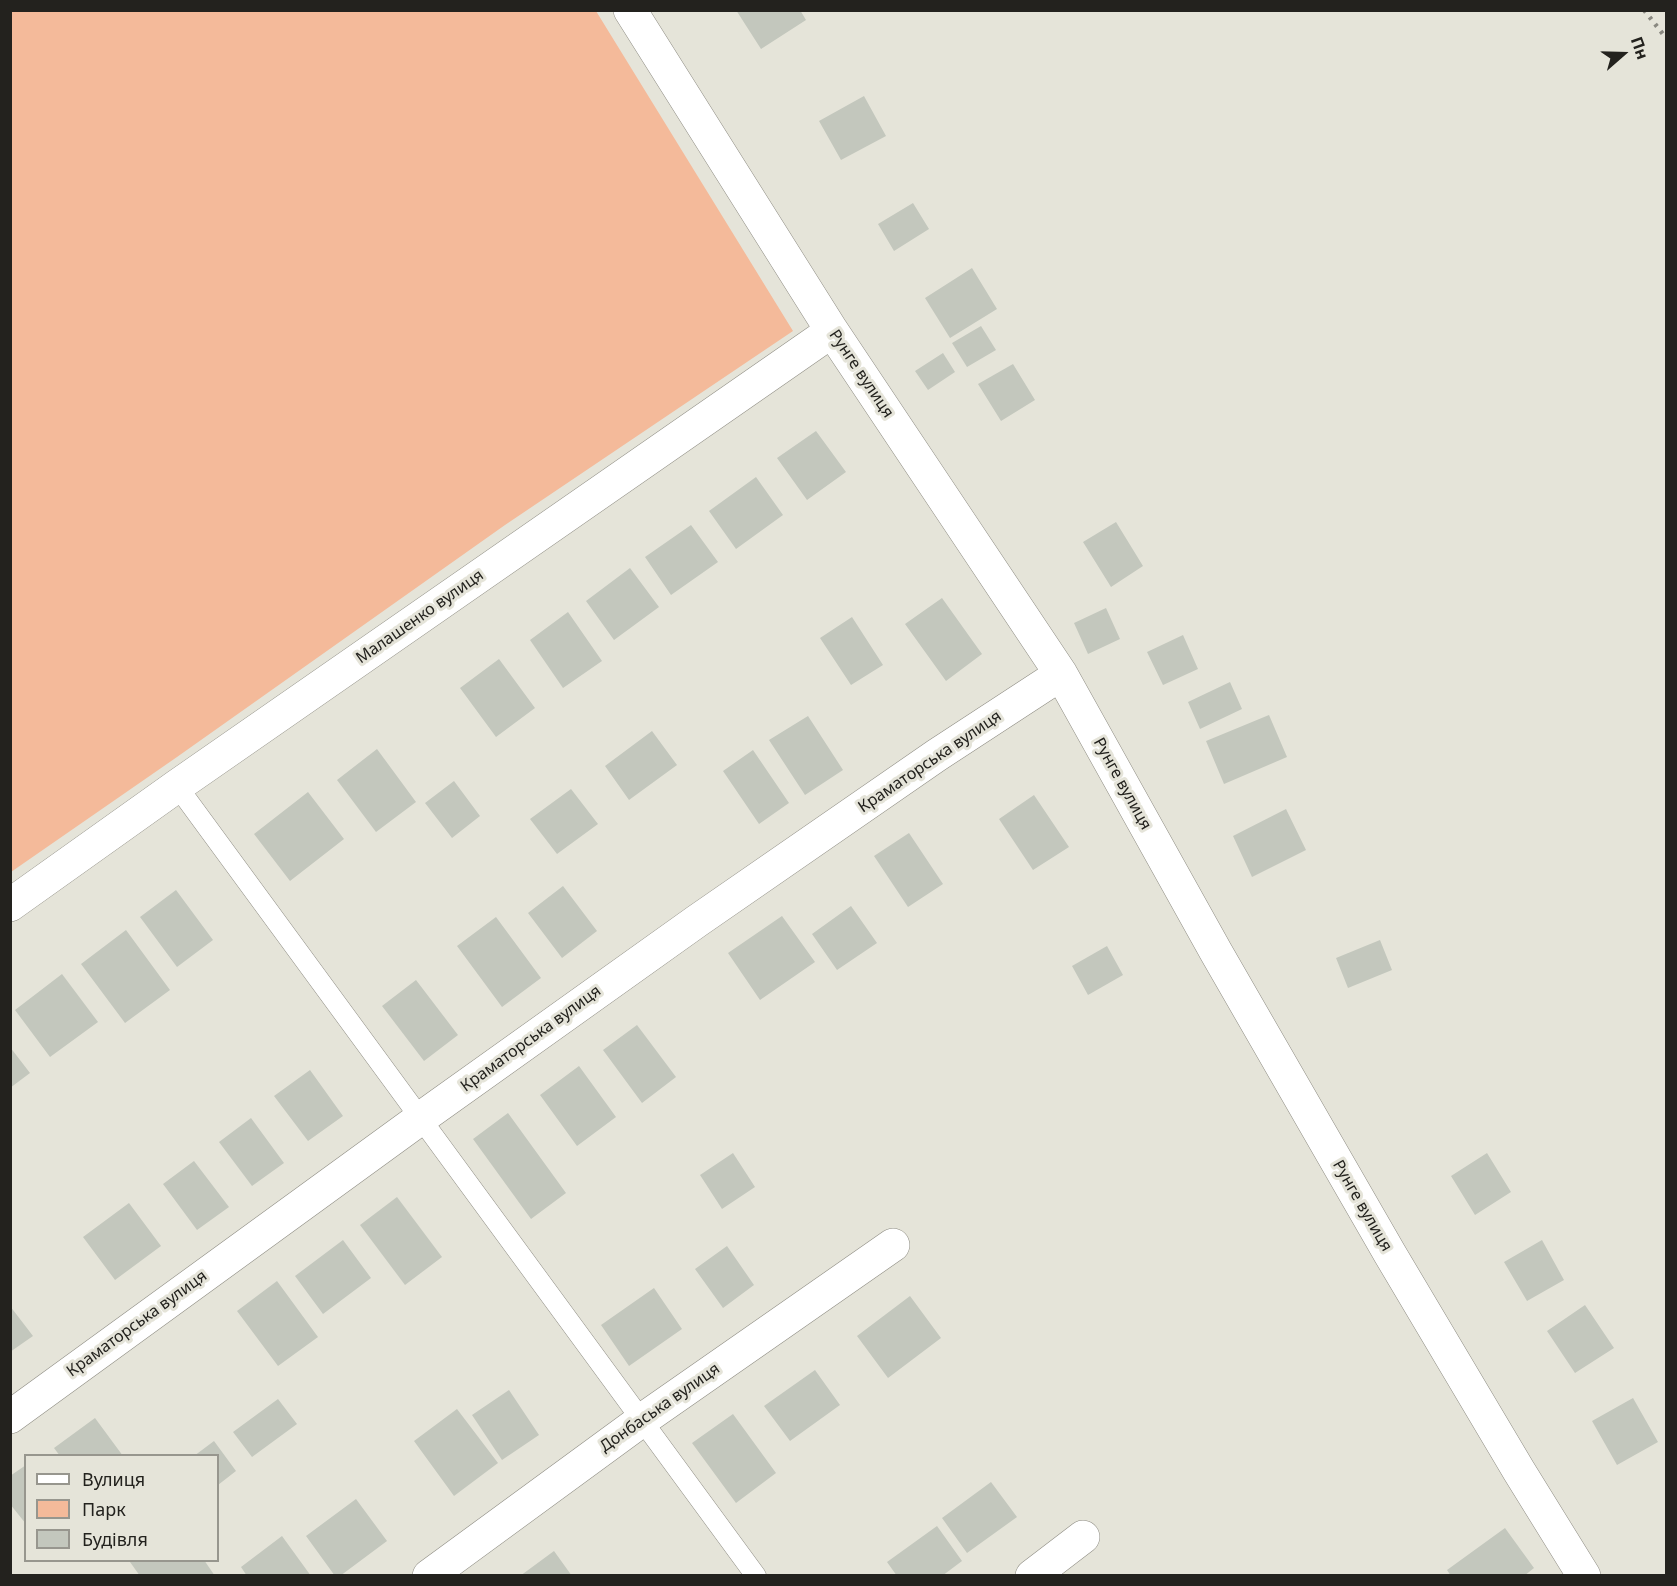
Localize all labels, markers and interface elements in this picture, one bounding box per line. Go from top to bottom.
north arrow [1593,24,1653,84]
text: Пн [1626,33,1654,62]
street label: Рунге вулиця [825,326,897,422]
street label: Малашенко вулиця [353,566,487,668]
street label: Краматорська вулиця [855,707,1005,817]
street label: Рунге вулиця [1089,735,1155,833]
street label: Краматорська вулиця [457,982,605,1096]
street label: Рунге вулиця [1328,1157,1396,1255]
street label: Краматорська вулиця [63,1267,211,1381]
street label: Донбаська вулиця [596,1359,724,1457]
legend [24,1454,219,1562]
text: Вулиця [82,1467,145,1491]
text: Парк [82,1497,126,1521]
text: Будівля [82,1527,148,1551]

